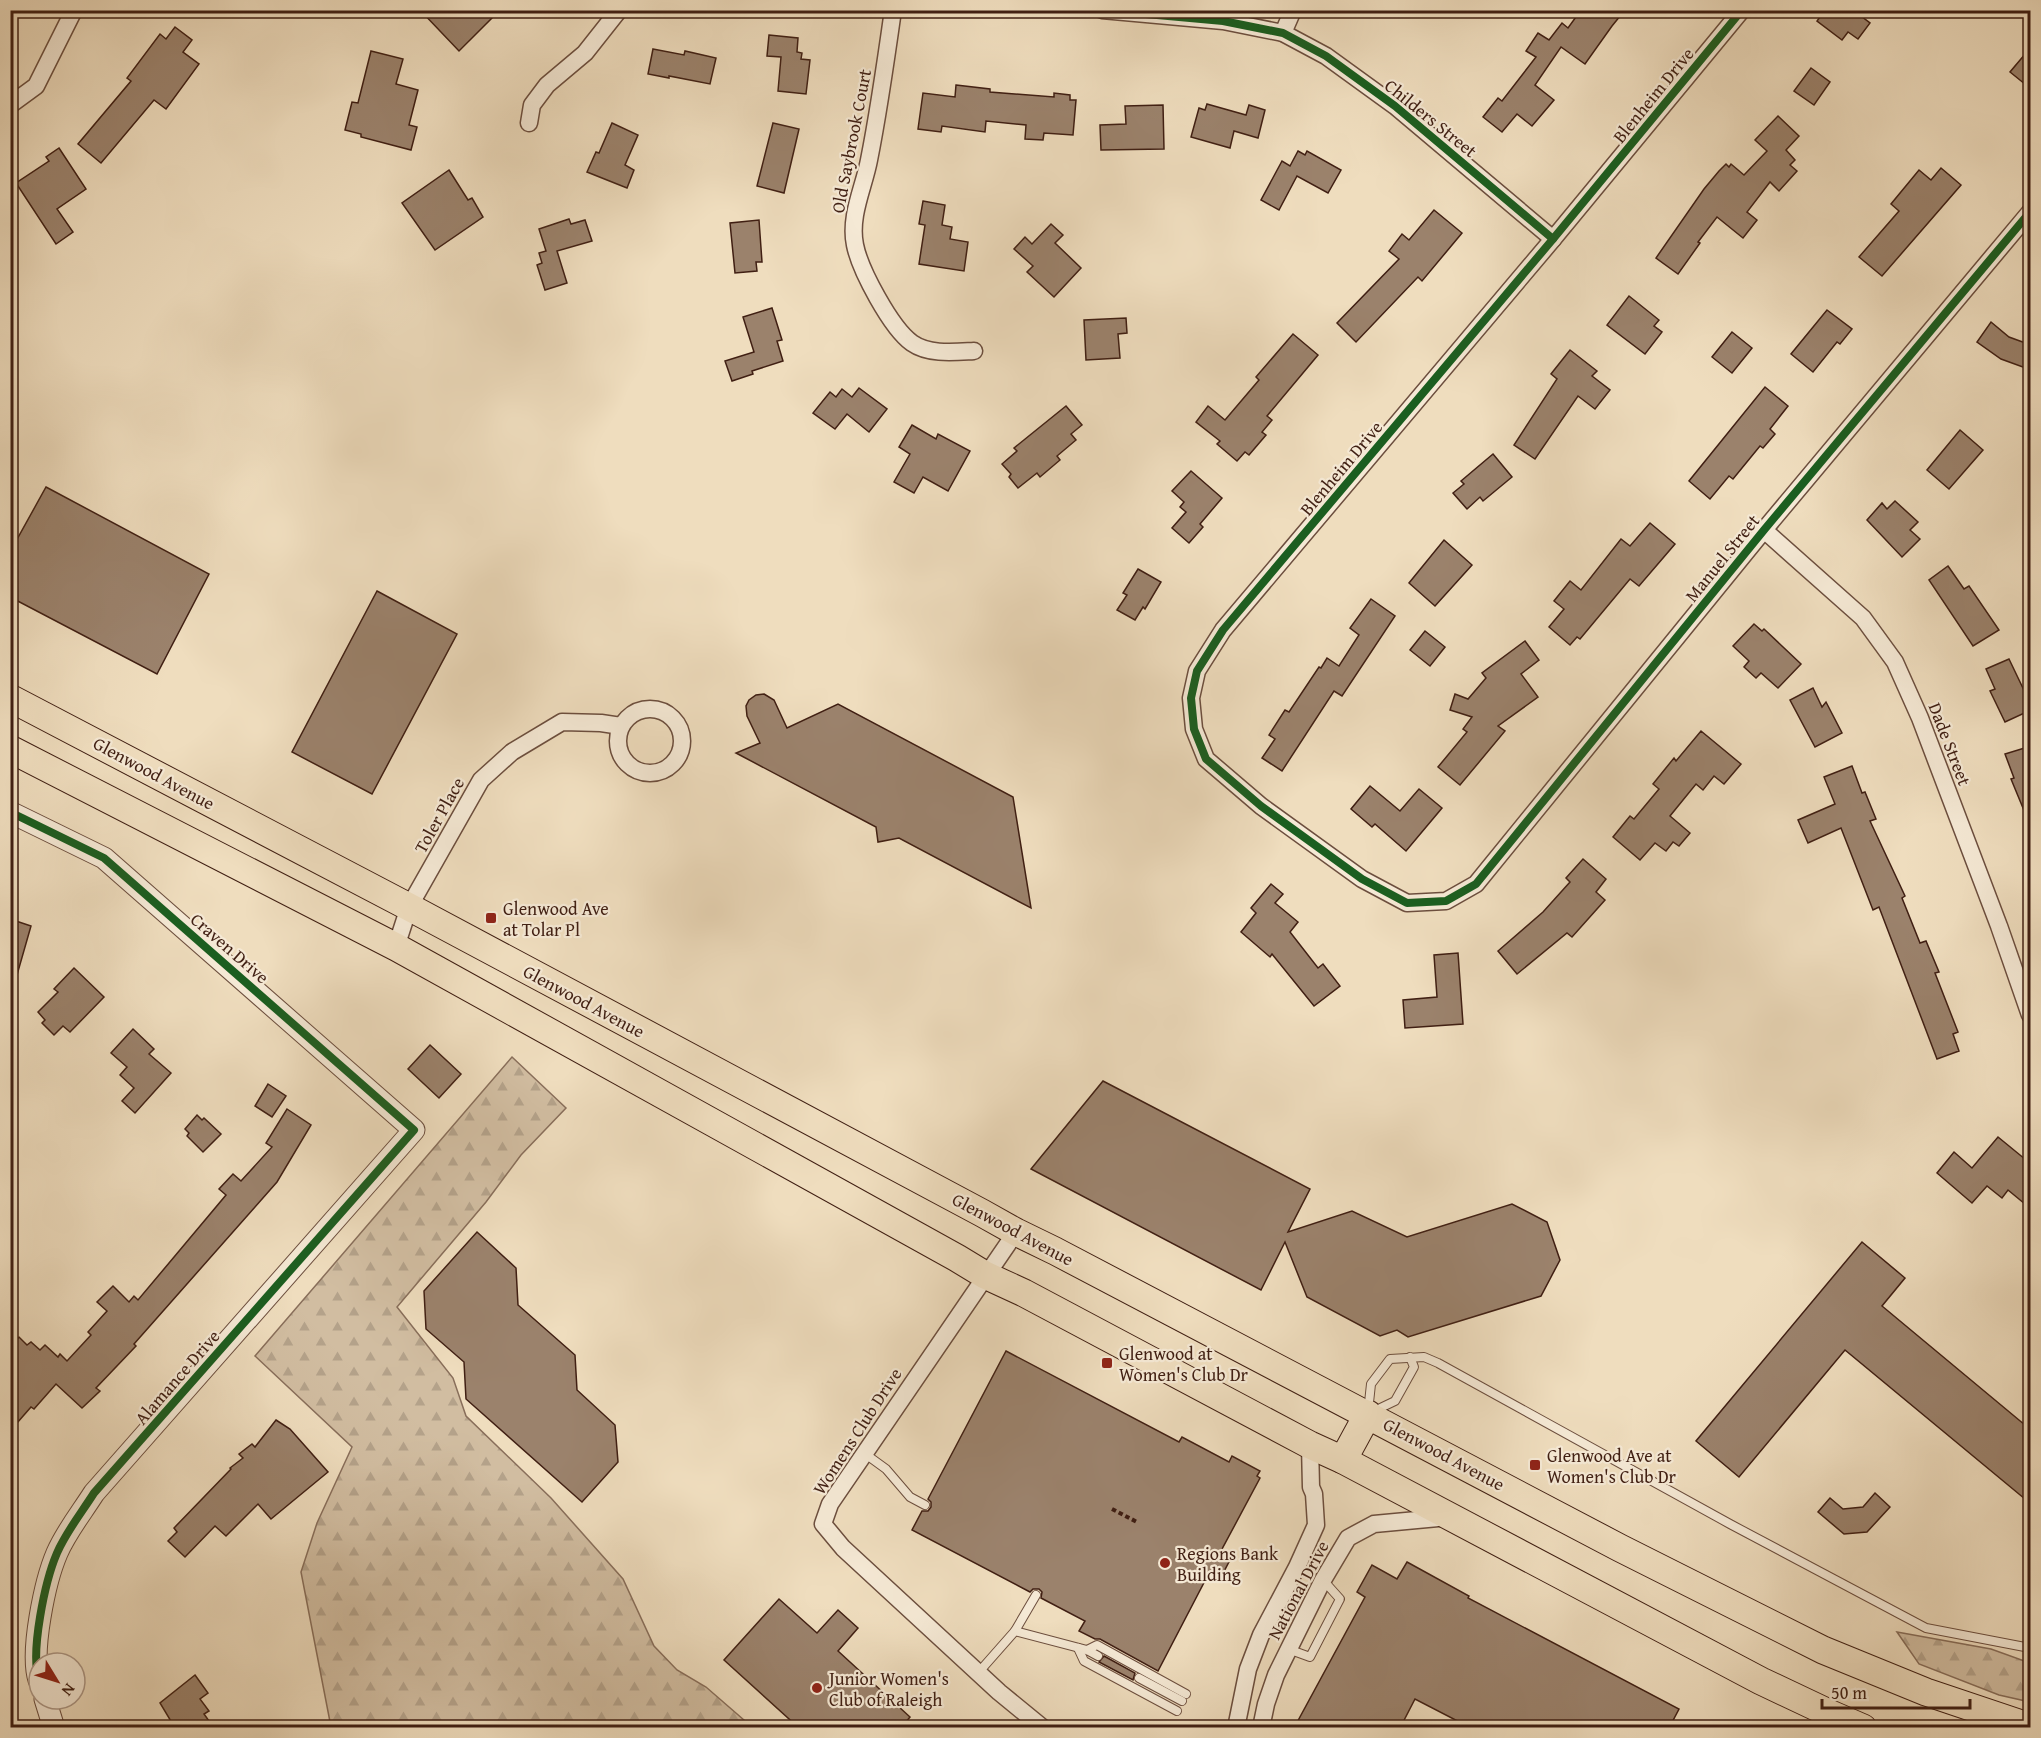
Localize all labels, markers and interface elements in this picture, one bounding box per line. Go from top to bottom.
street label: Blenheim Drive [1606,41,1700,149]
street label: Old Saybrook Court [824,66,878,215]
street label: Childers Street [1379,72,1484,164]
street label: Blenheim Drive [1293,415,1389,521]
street label: Manuel Street [1678,508,1766,608]
street label: Dade Street [1922,699,1978,790]
street label: Glenwood Avenue [89,730,219,816]
street label: Toler Place [407,772,471,858]
place label: Glenwood Ave at Tolar Pl [503,895,609,943]
street label: Craven Drive [185,906,275,990]
marker: Glenwood Ave at Tolar Pl [484,911,498,925]
street label: Glenwood Avenue [519,958,649,1044]
street label: Glenwood Avenue [948,1186,1078,1272]
street label: Alamance Drive [128,1323,226,1431]
place label: Glenwood at Women's Club Dr [1119,1340,1249,1388]
marker: Glenwood at Women's Club Dr [1100,1356,1114,1370]
street label: Womens Club Drive [806,1362,908,1500]
street label: Glenwood Avenue [1379,1411,1509,1497]
place label: Glenwood Ave at Women's Club Dr [1547,1442,1677,1490]
marker: Glenwood Ave at Women's Club Dr [1528,1458,1542,1472]
street label: National Drive [1261,1536,1335,1644]
place label: Regions Bank Building [1177,1540,1279,1588]
marker: Regions Bank Building [1158,1556,1172,1570]
north arrow [27,1651,87,1711]
place label: Junior Women's Club of Raleigh [827,1665,949,1713]
scale bar [1822,1672,1970,1710]
text: N [56,1679,82,1702]
text: 50 m [1831,1679,1867,1706]
marker: Junior Women's Club of Raleigh [810,1681,824,1695]

